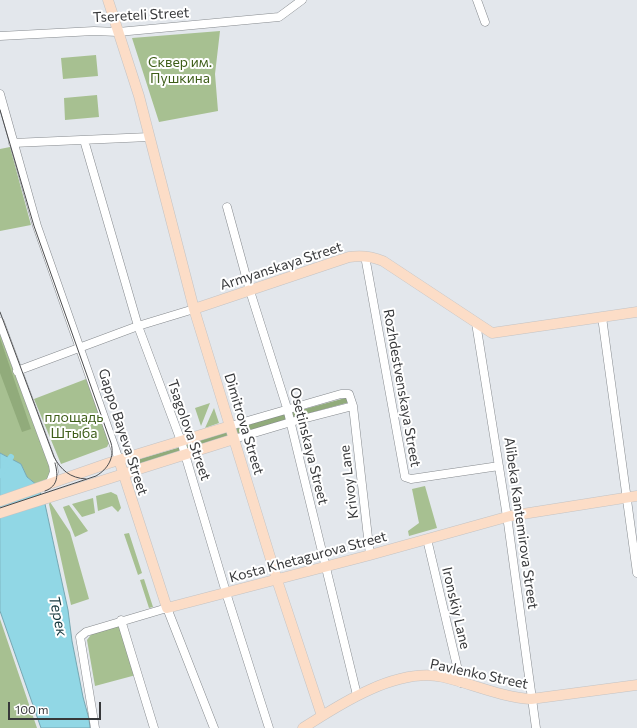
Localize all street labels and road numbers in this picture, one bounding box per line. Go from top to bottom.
street label: Tsereteli Street [92,4,190,26]
street label: Armyanskaya Street [218,238,344,294]
street label: Rozhdestvenskaya Street [380,308,424,468]
street label: Gappo Bayeva Street [95,367,151,497]
street label: Dimitrova Street [221,371,267,477]
street label: Tsagolova Street [164,377,214,483]
street label: Osetinskaya Street [286,386,332,506]
street label: Alibeka Kantemirova Street [501,436,541,610]
street label: Krivoy Lane [336,444,362,520]
street label: Kosta Khetagurova Street [227,528,389,586]
street label: Ironskiy Lane [438,565,474,651]
street label: Pavlenko Street [428,655,530,693]

